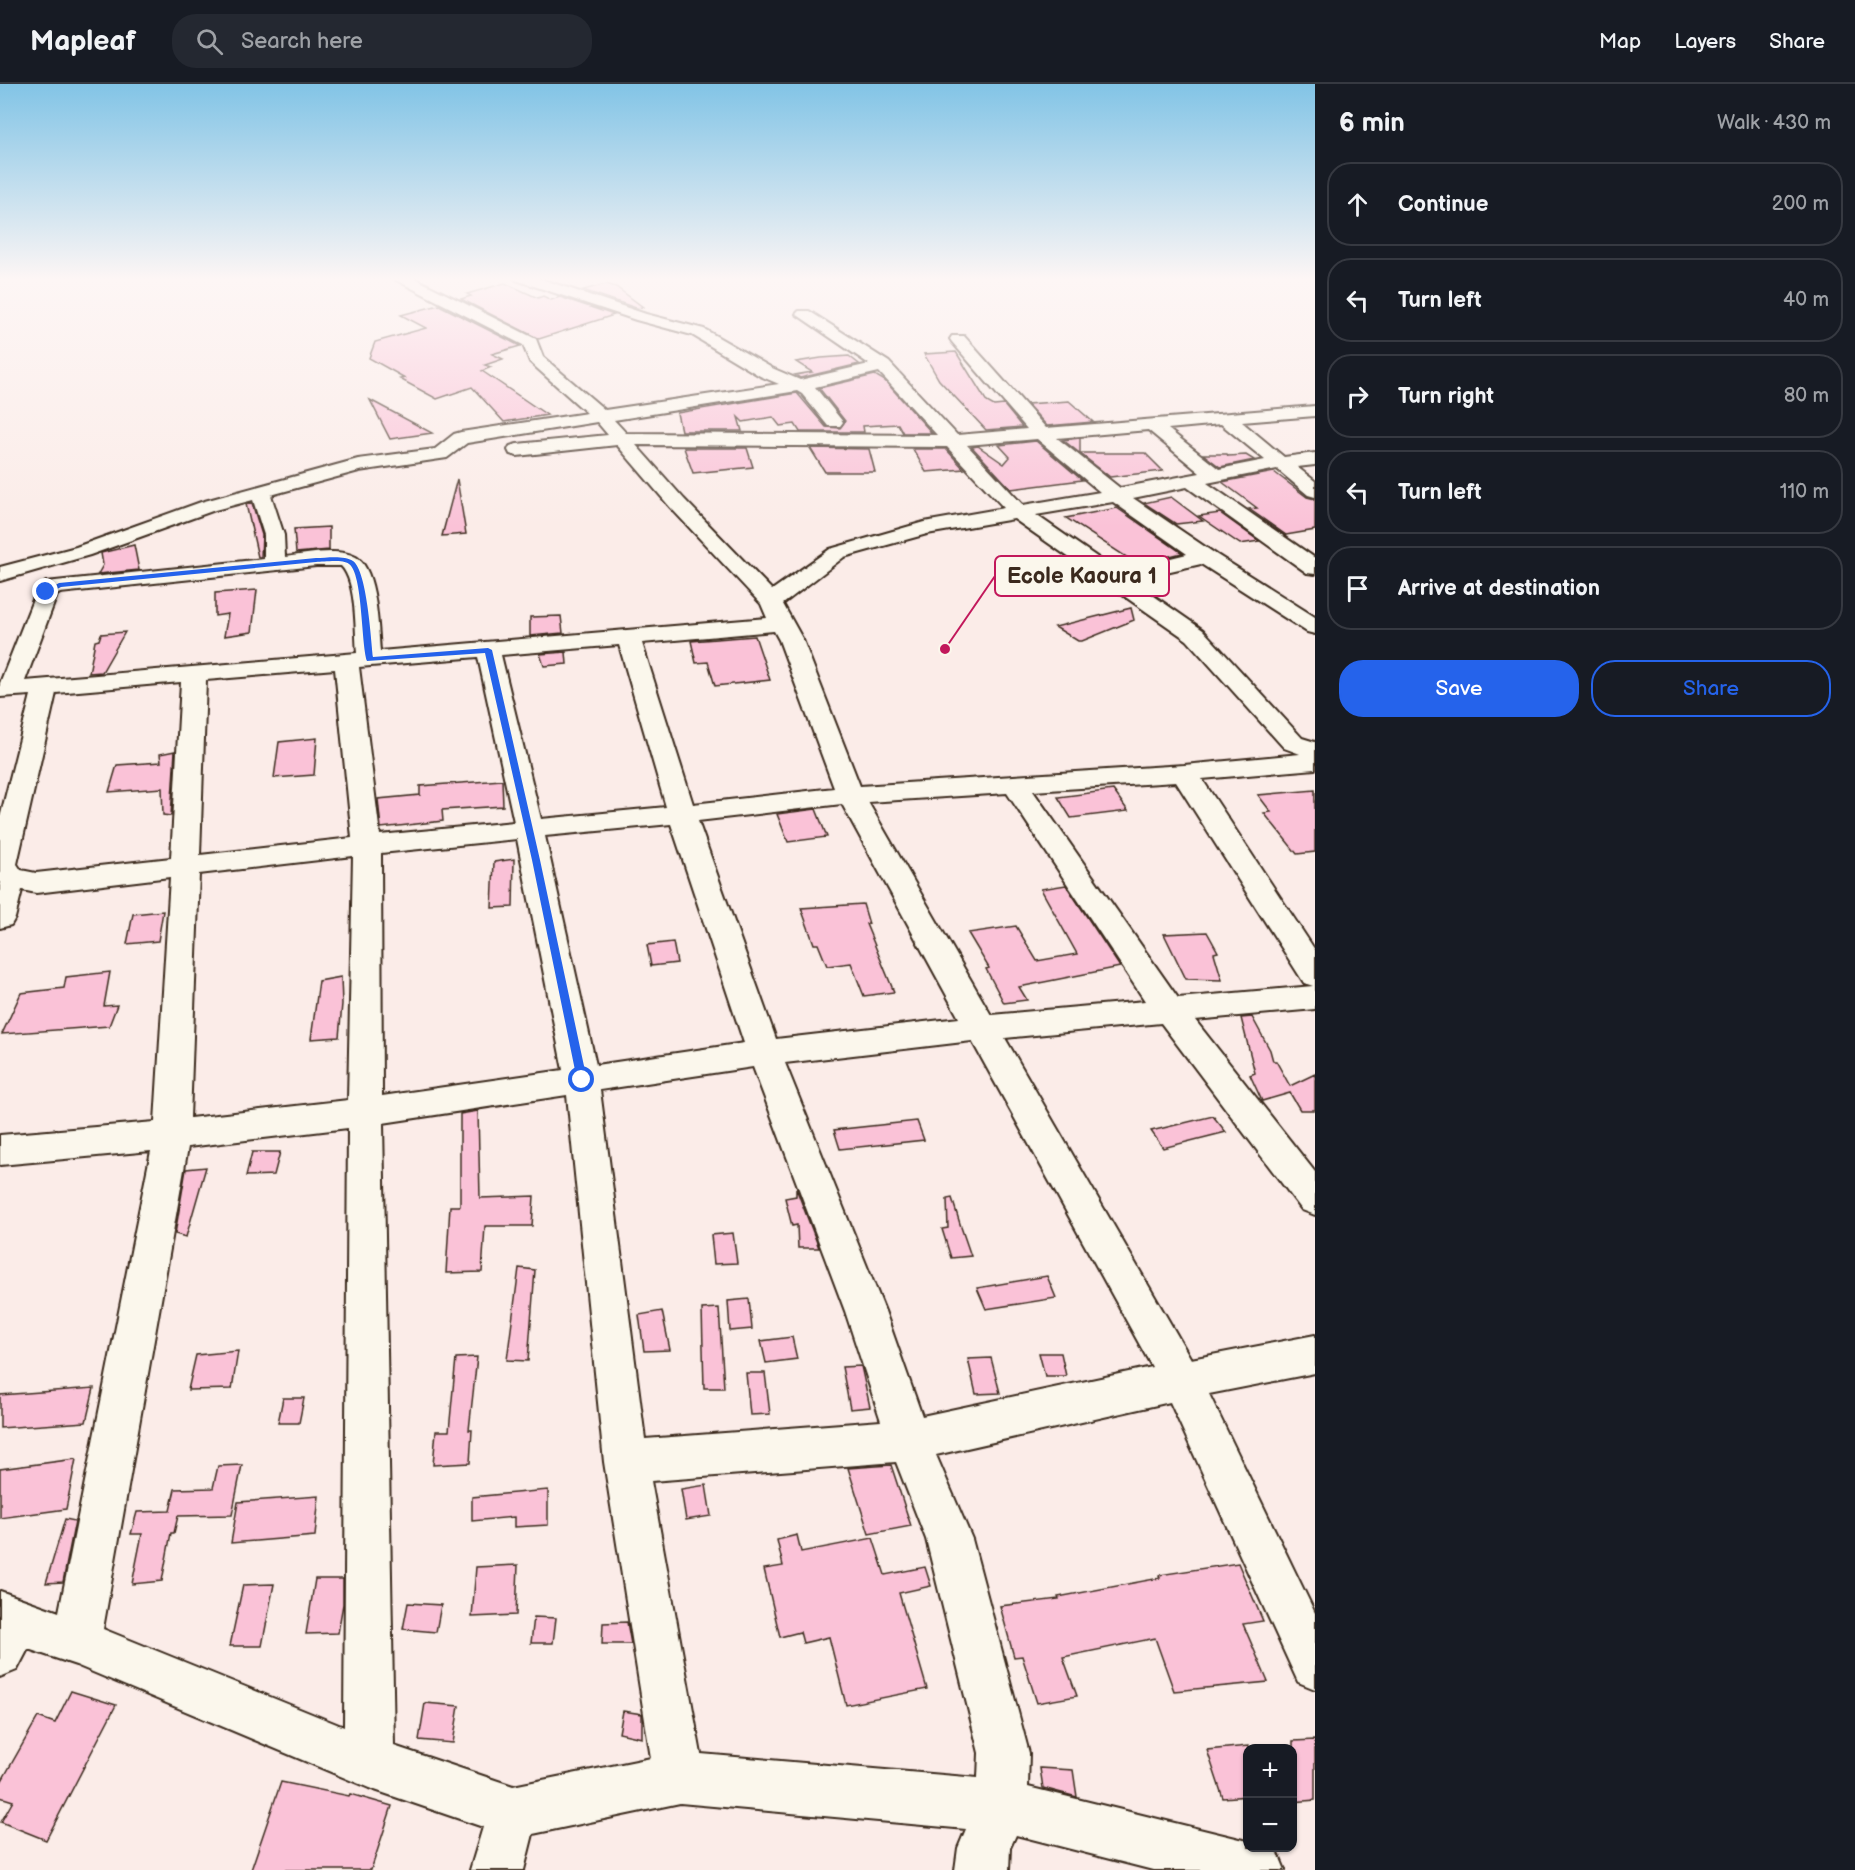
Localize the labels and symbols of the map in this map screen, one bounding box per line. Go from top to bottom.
callout: Ecole Kaoura 1 [995,556,1169,596]
text: Ecole Kaoura 1 [1007,563,1157,590]
route end [32,578,58,604]
route start [568,1066,594,1092]

